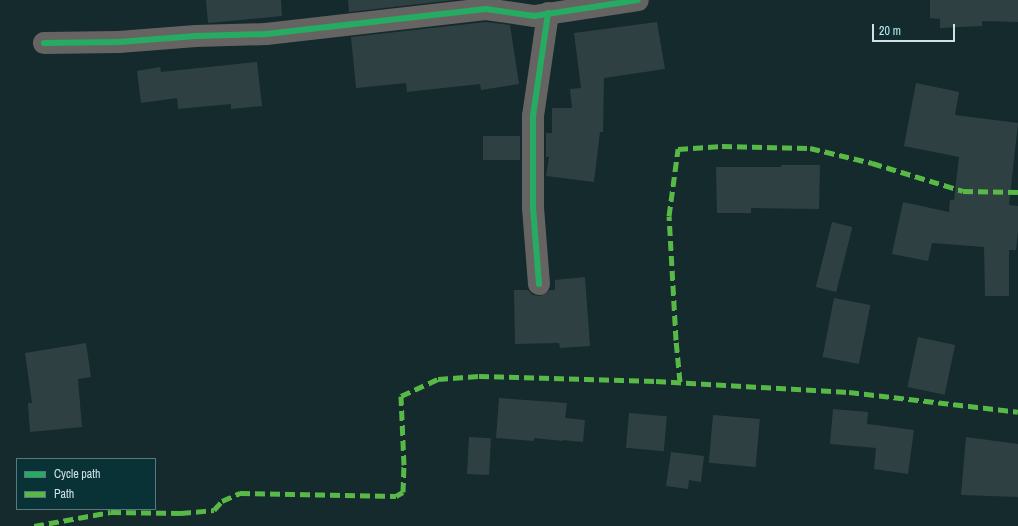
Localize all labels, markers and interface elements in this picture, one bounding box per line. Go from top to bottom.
scale bar [874,16,957,42]
text: 20 m [879,23,901,39]
legend [16,458,156,510]
text: Cycle path [54,466,101,482]
text: Path [54,486,74,502]

